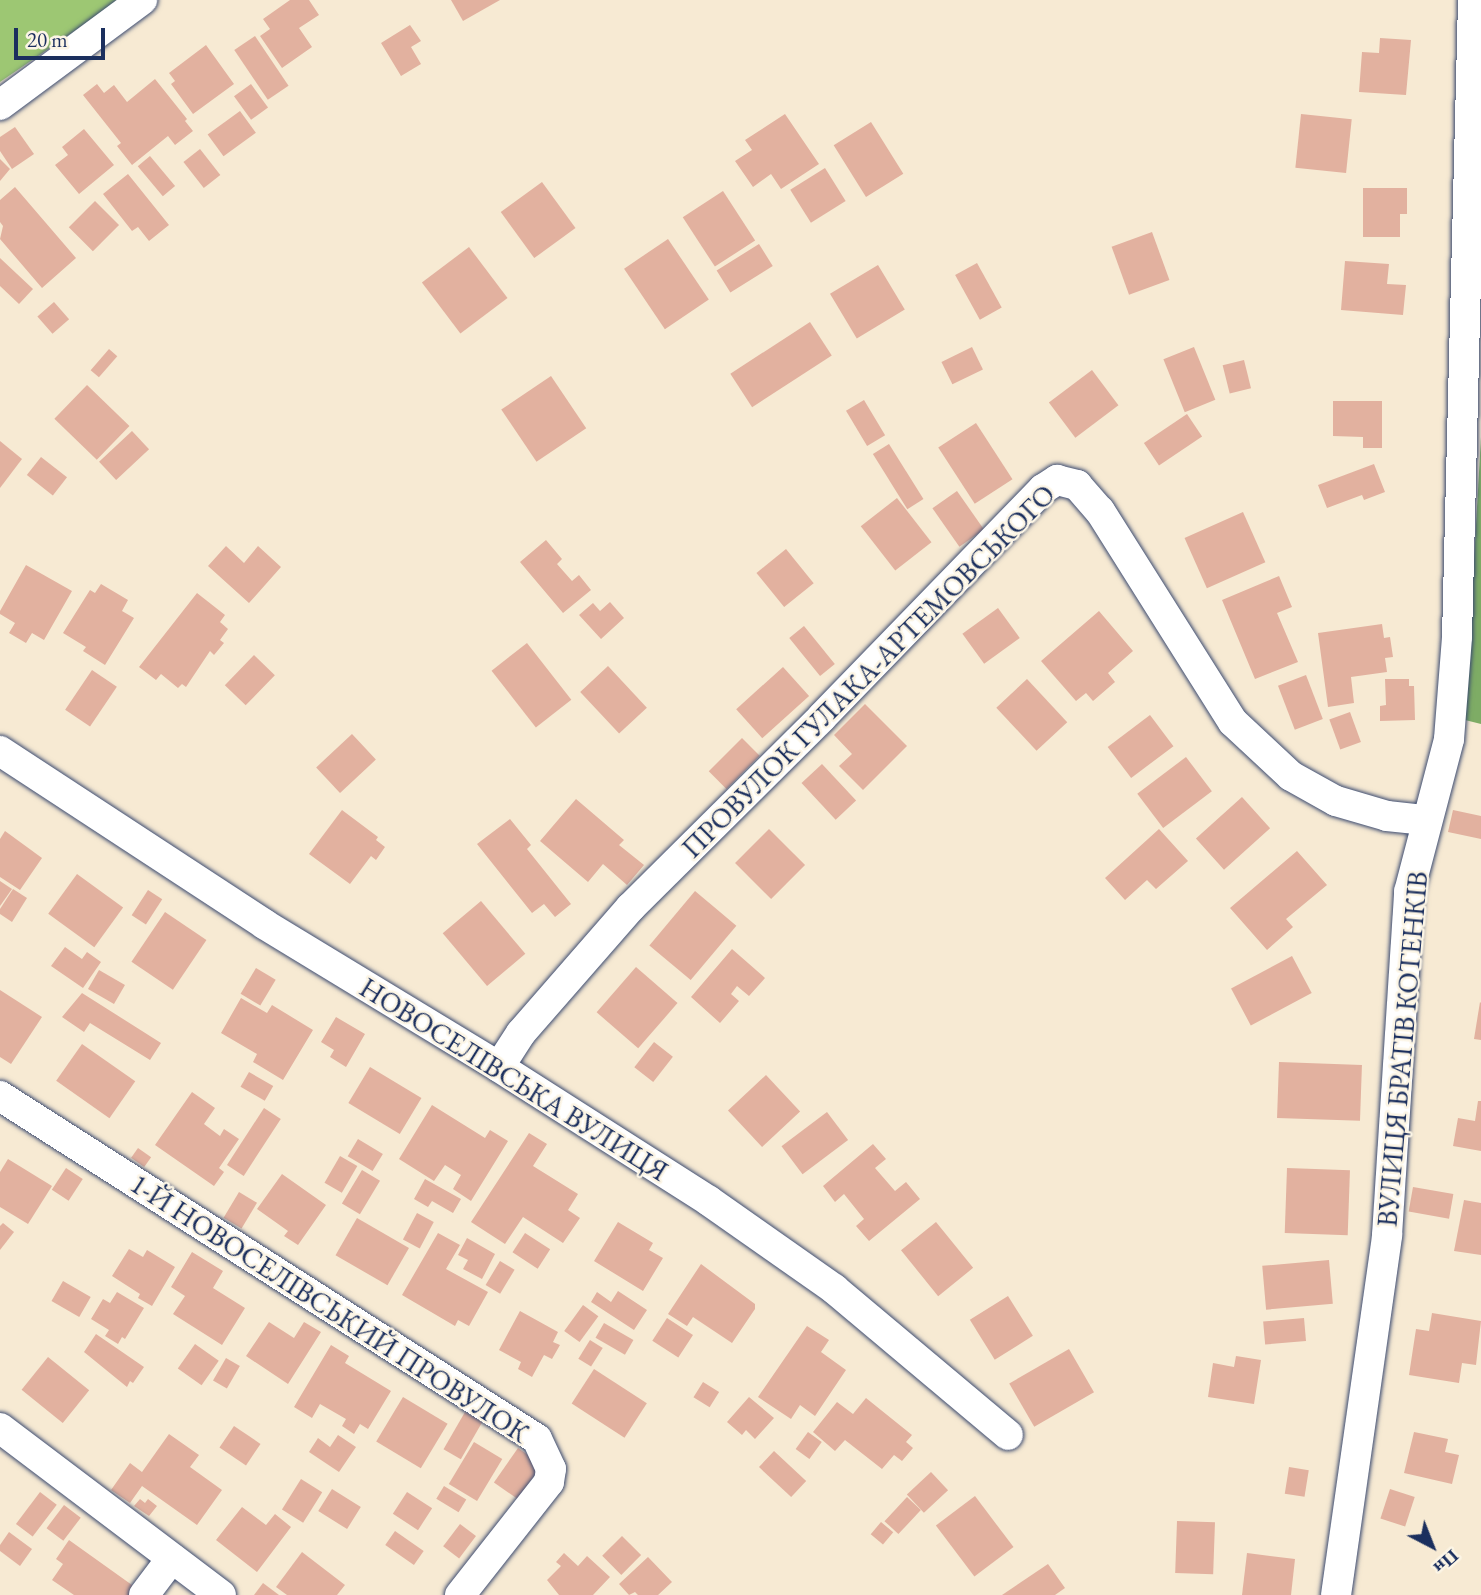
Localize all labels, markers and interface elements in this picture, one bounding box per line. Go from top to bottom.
scale bar [18,14,108,58]
text: 20 m [27,26,68,53]
street label: ПРОВУЛОК ГУЛАКА-АРТЕМОВСЬКОГО [674,477,1062,865]
street label: ВУЛИЦЯ БРАТІВ КОТЕНКІВ [1370,870,1434,1228]
street label: НОВОСЕЛІВСЬКА ВУЛИЦЯ [354,970,674,1188]
street label: 1-Й НОВОСЕЛІВСЬКИЙ ПРОВУЛОК [124,1166,536,1450]
north arrow [1397,1511,1467,1581]
text: Пн [1428,1544,1464,1580]

